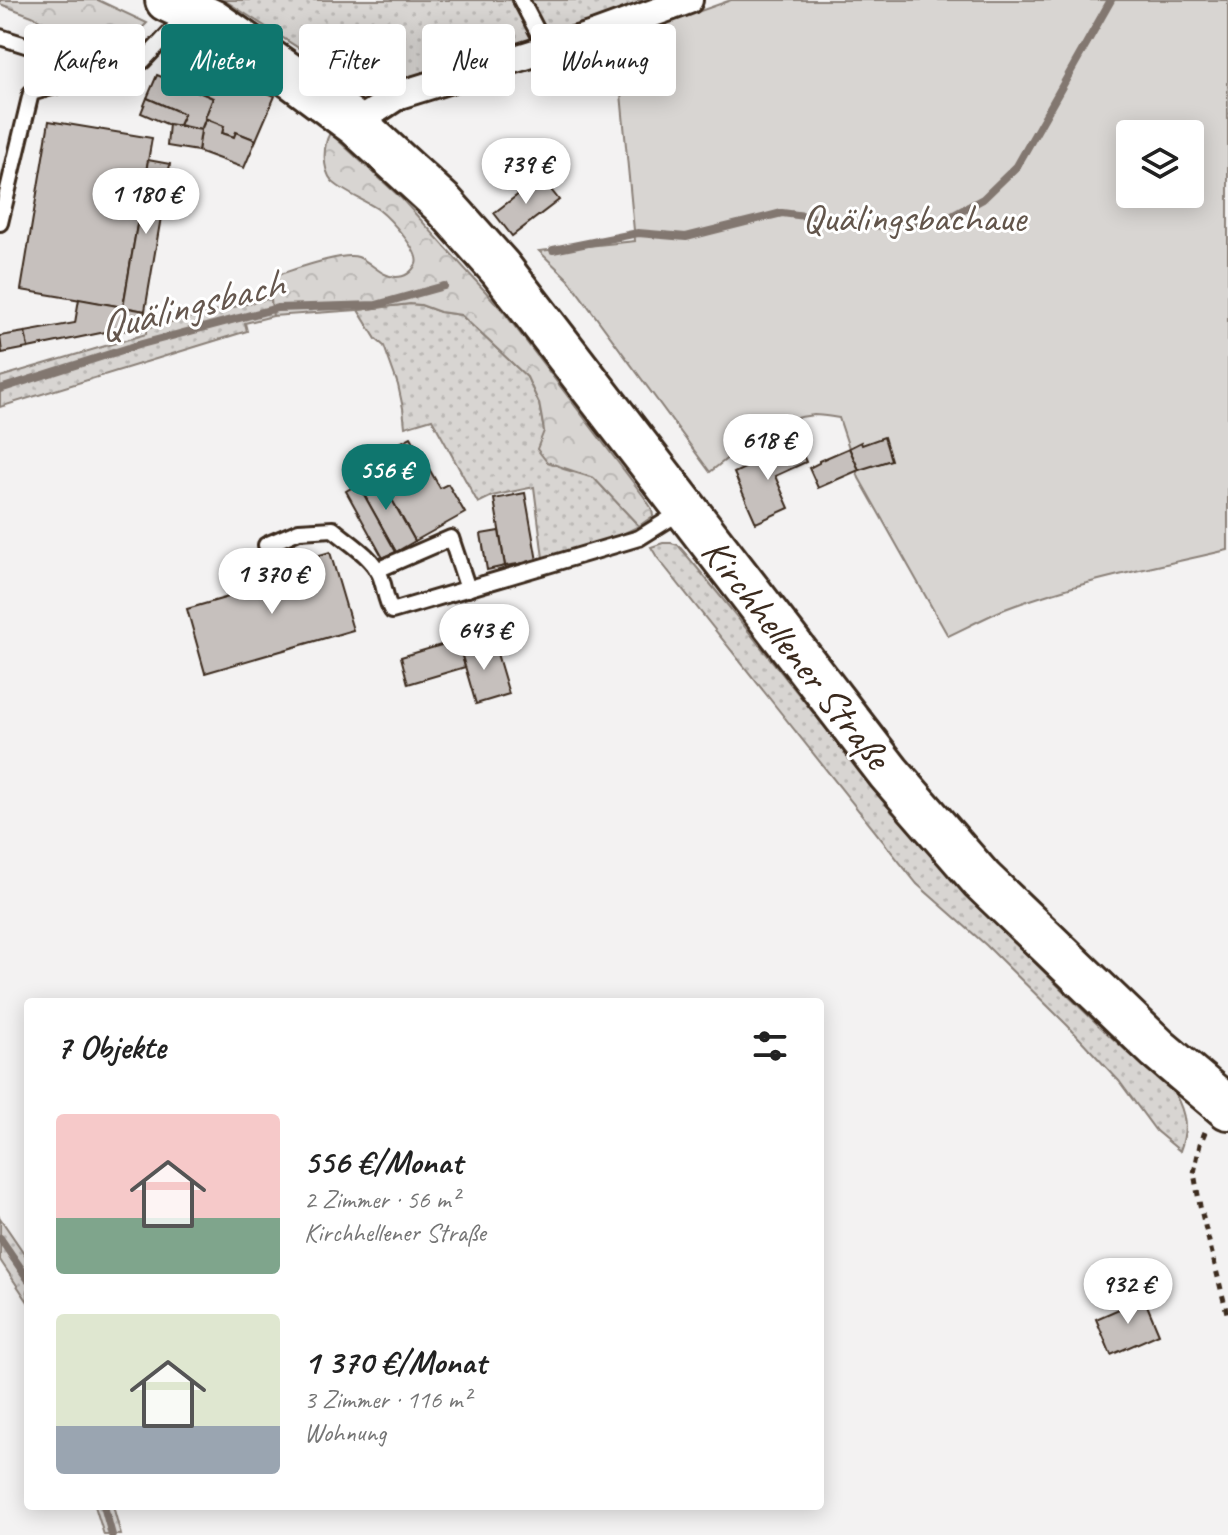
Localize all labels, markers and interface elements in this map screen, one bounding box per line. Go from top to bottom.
chip: Kaufen [24,24,145,96]
chip: Mieten [161,24,283,96]
chip: Filter [299,24,406,96]
chip: Neu [422,24,515,96]
chip: Wohnung [531,24,676,96]
map controls [1116,120,1204,208]
button: layers [1116,120,1204,208]
pin: 739 € [470,138,582,206]
text: 739 € [500,147,552,180]
pin: 1 180 € [72,168,220,236]
text: 1 180 € [110,177,182,210]
park label: Quälingsbachaue [802,193,1029,243]
water label: Quälingsbach [93,256,292,354]
pin: 618 € [712,414,824,482]
text: 618 € [741,423,795,456]
pin: 556 € [330,444,442,512]
text: 556 € [360,453,412,486]
street label: Kirchhellener Straße [690,528,904,782]
pin: 1 370 € [198,548,346,616]
text: 1 370 € [237,557,307,590]
pin: 643 € [428,604,540,672]
text: 643 € [457,613,511,646]
icon: filters [748,1024,792,1068]
text: 7 Objekte [56,1025,166,1068]
text: 556 €/Monat [304,1140,462,1183]
icon: home [120,1146,216,1242]
text: 2 Zimmer · 56 m² [304,1183,459,1216]
text: Kirchhellener Straße [304,1216,486,1249]
pin: 932 € [1072,1258,1184,1326]
text: 932 € [1102,1267,1154,1300]
text: 1 370 €/Monat [304,1340,486,1383]
icon: home [120,1346,216,1442]
text: 3 Zimmer · 116 m² [304,1383,470,1416]
text: Wohnung [304,1416,386,1449]

